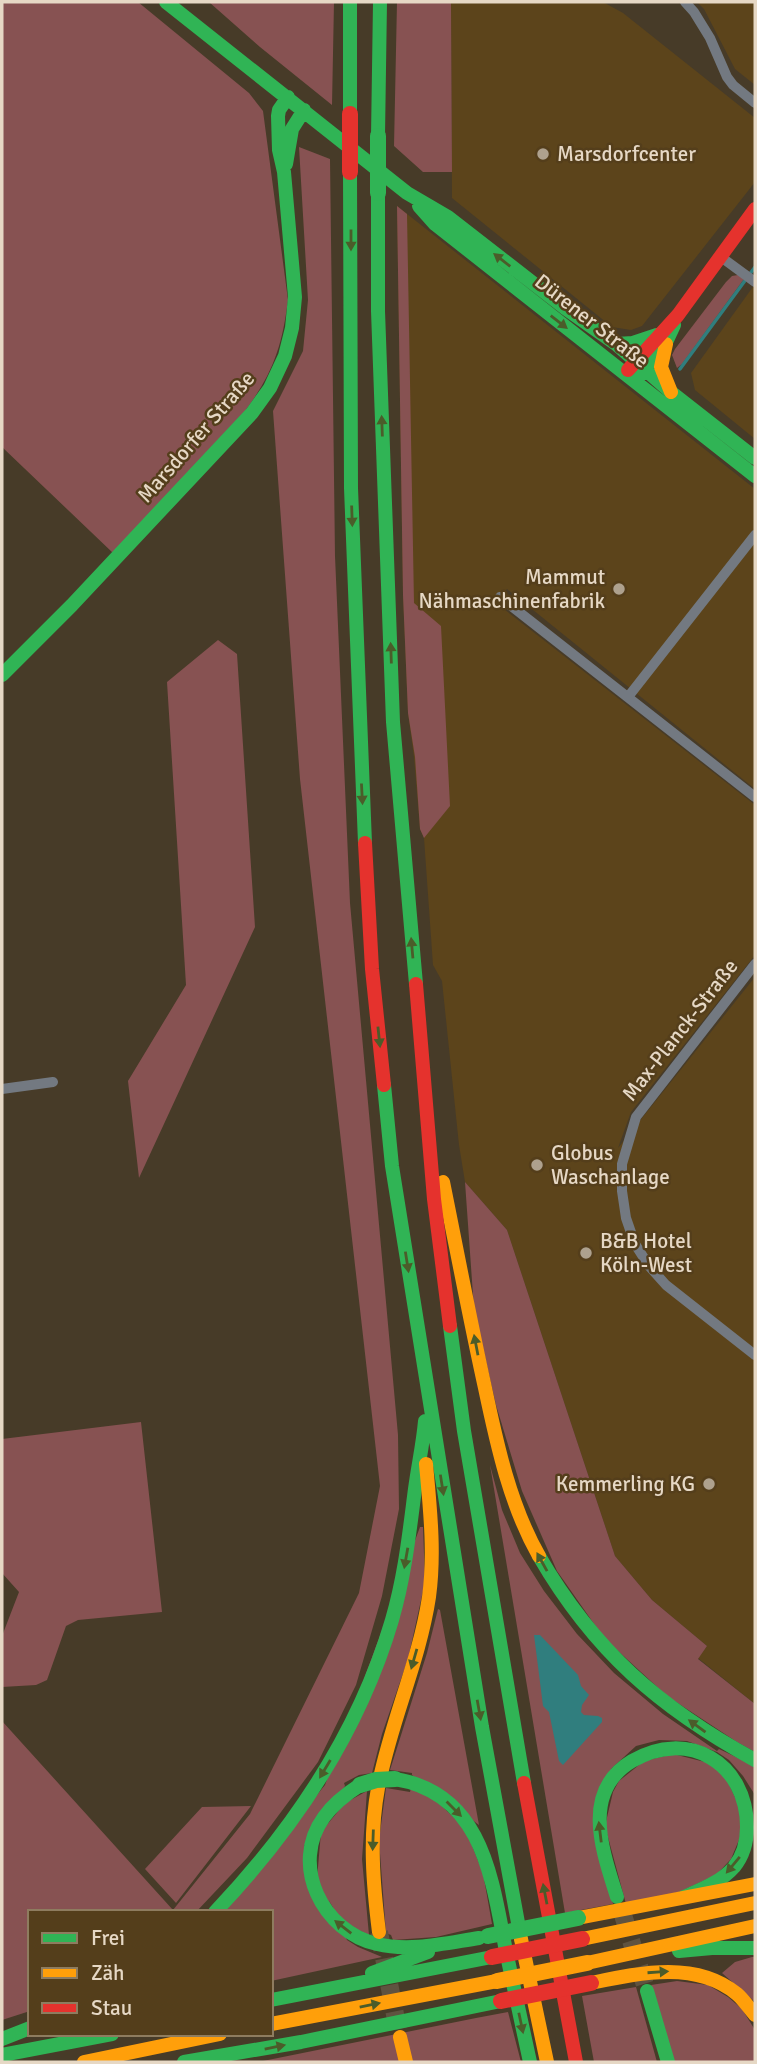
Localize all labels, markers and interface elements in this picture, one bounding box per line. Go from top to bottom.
place label: Marsdorfcenter [557,141,696,167]
marker: Marsdorfcenter [535,146,551,162]
one-way arrow [345,229,357,251]
one-way arrow [494,252,512,267]
street label: Dürener Straße [530,268,654,374]
one-way arrow [550,314,568,329]
street label: Marsdorfer Straße [132,366,260,508]
one-way arrow [376,415,388,437]
one-way arrow [346,505,357,527]
place label: Mammut Nähmaschinenfabrik [419,564,605,614]
marker: Mammut Nähmaschinenfabrik [611,581,627,597]
one-way arrow [385,642,396,664]
one-way arrow [357,783,368,805]
one-way arrow [406,937,417,959]
street label: Max-Planck-Straße [617,954,743,1106]
one-way arrow [374,1026,385,1048]
place label: Globus Waschanlage [551,1140,670,1190]
marker: Globus Waschanlage [529,1157,545,1173]
place label: B&B Hotel Köln-West [600,1228,692,1278]
marker: B&B Hotel Köln-West [578,1245,594,1261]
one-way arrow [402,1251,413,1273]
one-way arrow [470,1334,481,1356]
place label: Kemmerling KG [556,1471,695,1497]
one-way arrow [437,1474,448,1496]
marker: Kemmerling KG [701,1476,717,1492]
one-way arrow [401,1547,412,1569]
one-way arrow [536,1552,548,1572]
one-way arrow [408,1648,419,1670]
one-way arrow [474,1699,485,1721]
one-way arrow [688,1719,706,1733]
one-way arrow [319,1760,331,1779]
one-way arrow [446,1800,463,1817]
one-way arrow [595,1820,606,1842]
one-way arrow [367,1830,378,1852]
one-way arrow [725,1856,741,1874]
one-way arrow [539,1883,550,1905]
legend [28,1910,273,2036]
one-way arrow [334,1919,352,1934]
text: Frei [91,1925,125,1951]
text: Zäh [91,1960,125,1986]
one-way arrow [647,1966,669,1977]
text: Stau [91,1995,132,2021]
one-way arrow [359,1999,381,2010]
one-way arrow [516,2012,527,2034]
one-way arrow [265,2041,287,2052]

